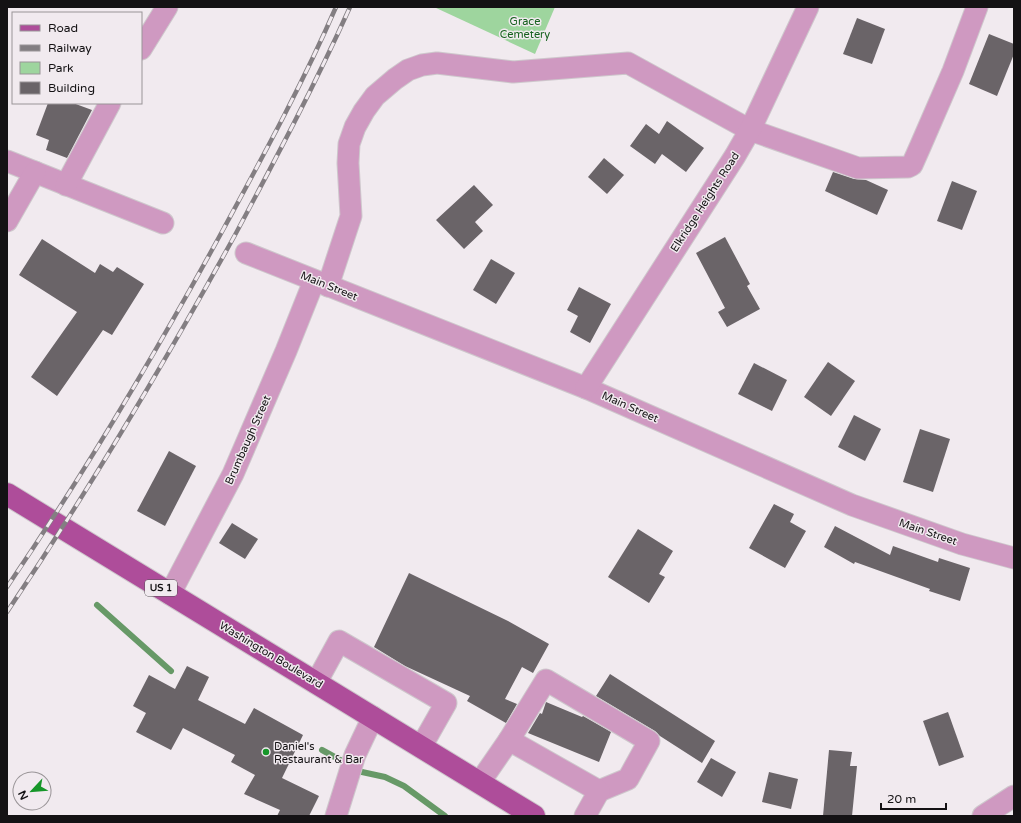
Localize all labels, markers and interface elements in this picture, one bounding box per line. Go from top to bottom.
legend [12,12,142,104]
park label: Grace Cemetery [500,15,550,41]
text: Road [48,21,78,35]
text: Railway [48,41,92,55]
text: Park [48,61,74,75]
text: Building [48,81,95,95]
street label: Elkridge Heights Road [668,150,742,254]
street label: Main Street [298,269,360,303]
street label: Main Street [600,389,660,425]
street label: Brumbaugh Street [222,393,274,487]
street label: Main Street [897,516,959,548]
road number: US 1 [145,580,177,596]
street label: Washington Boulevard [217,619,325,691]
place label: Daniel's Restaurant & Bar [274,740,364,766]
marker: Daniel's Restaurant & Bar [261,747,271,757]
north arrow [12,771,52,811]
scale bar [881,785,946,811]
text: N [16,788,31,802]
text: 20 m [887,792,916,806]

